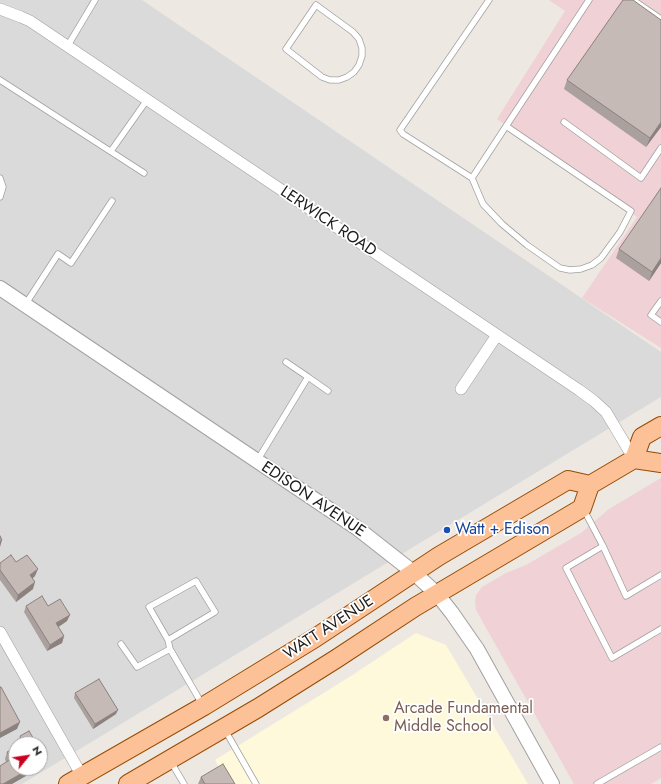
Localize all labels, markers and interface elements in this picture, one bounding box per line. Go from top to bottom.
street label: LERWICK ROAD [276,183,380,261]
street label: EDISON AVENUE [257,458,369,542]
place label: Watt + Edison [455,520,550,540]
marker: Watt + Edison [442,525,452,535]
street label: WATT AVENUE [280,592,378,664]
place label: Arcade Fundamental Middle School [394,699,533,737]
marker: Arcade Fundamental Middle School [381,713,391,723]
north arrow [8,736,48,776]
text: N [28,743,47,758]

